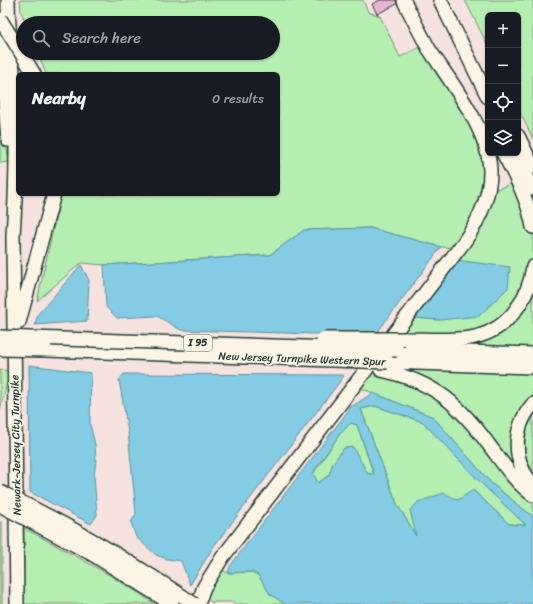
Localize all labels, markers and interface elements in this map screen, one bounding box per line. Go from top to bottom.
map controls [485,12,521,156]
button: + [485,12,521,48]
search box [16,16,280,60]
text: Search here [62,25,141,51]
icon: search [30,27,52,49]
button: − [485,48,521,84]
text: Nearby [32,83,86,113]
button: locate [485,84,521,120]
text: 0 results [212,87,264,110]
button: layers [485,120,521,156]
road number: I 95 [184,335,212,351]
street label: New Jersey Turnpike Western Spur [218,347,387,371]
street label: Newark-Jersey City Turnpike [5,374,27,516]

